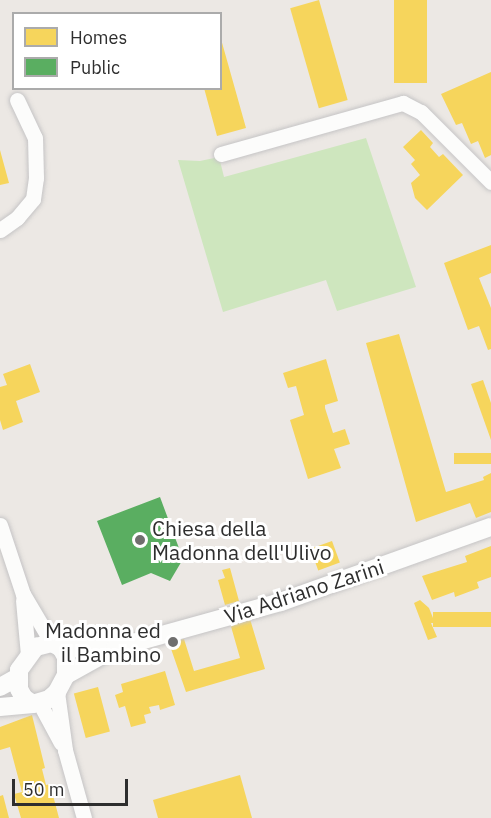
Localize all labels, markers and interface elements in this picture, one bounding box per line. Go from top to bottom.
legend [12,12,222,90]
text: Homes [70,26,127,49]
text: Public [70,56,120,79]
place label: Chiesa della Madonna dell'Ulivo [152,515,331,565]
marker: Chiesa della Madonna dell'Ulivo [133,533,147,547]
street label: Via Adriano Zarini [221,553,387,629]
place label: Madonna ed il Bambino [45,617,161,667]
marker: Madonna ed il Bambino [166,635,180,649]
scale bar [15,767,130,805]
text: 50 m [23,778,65,801]

